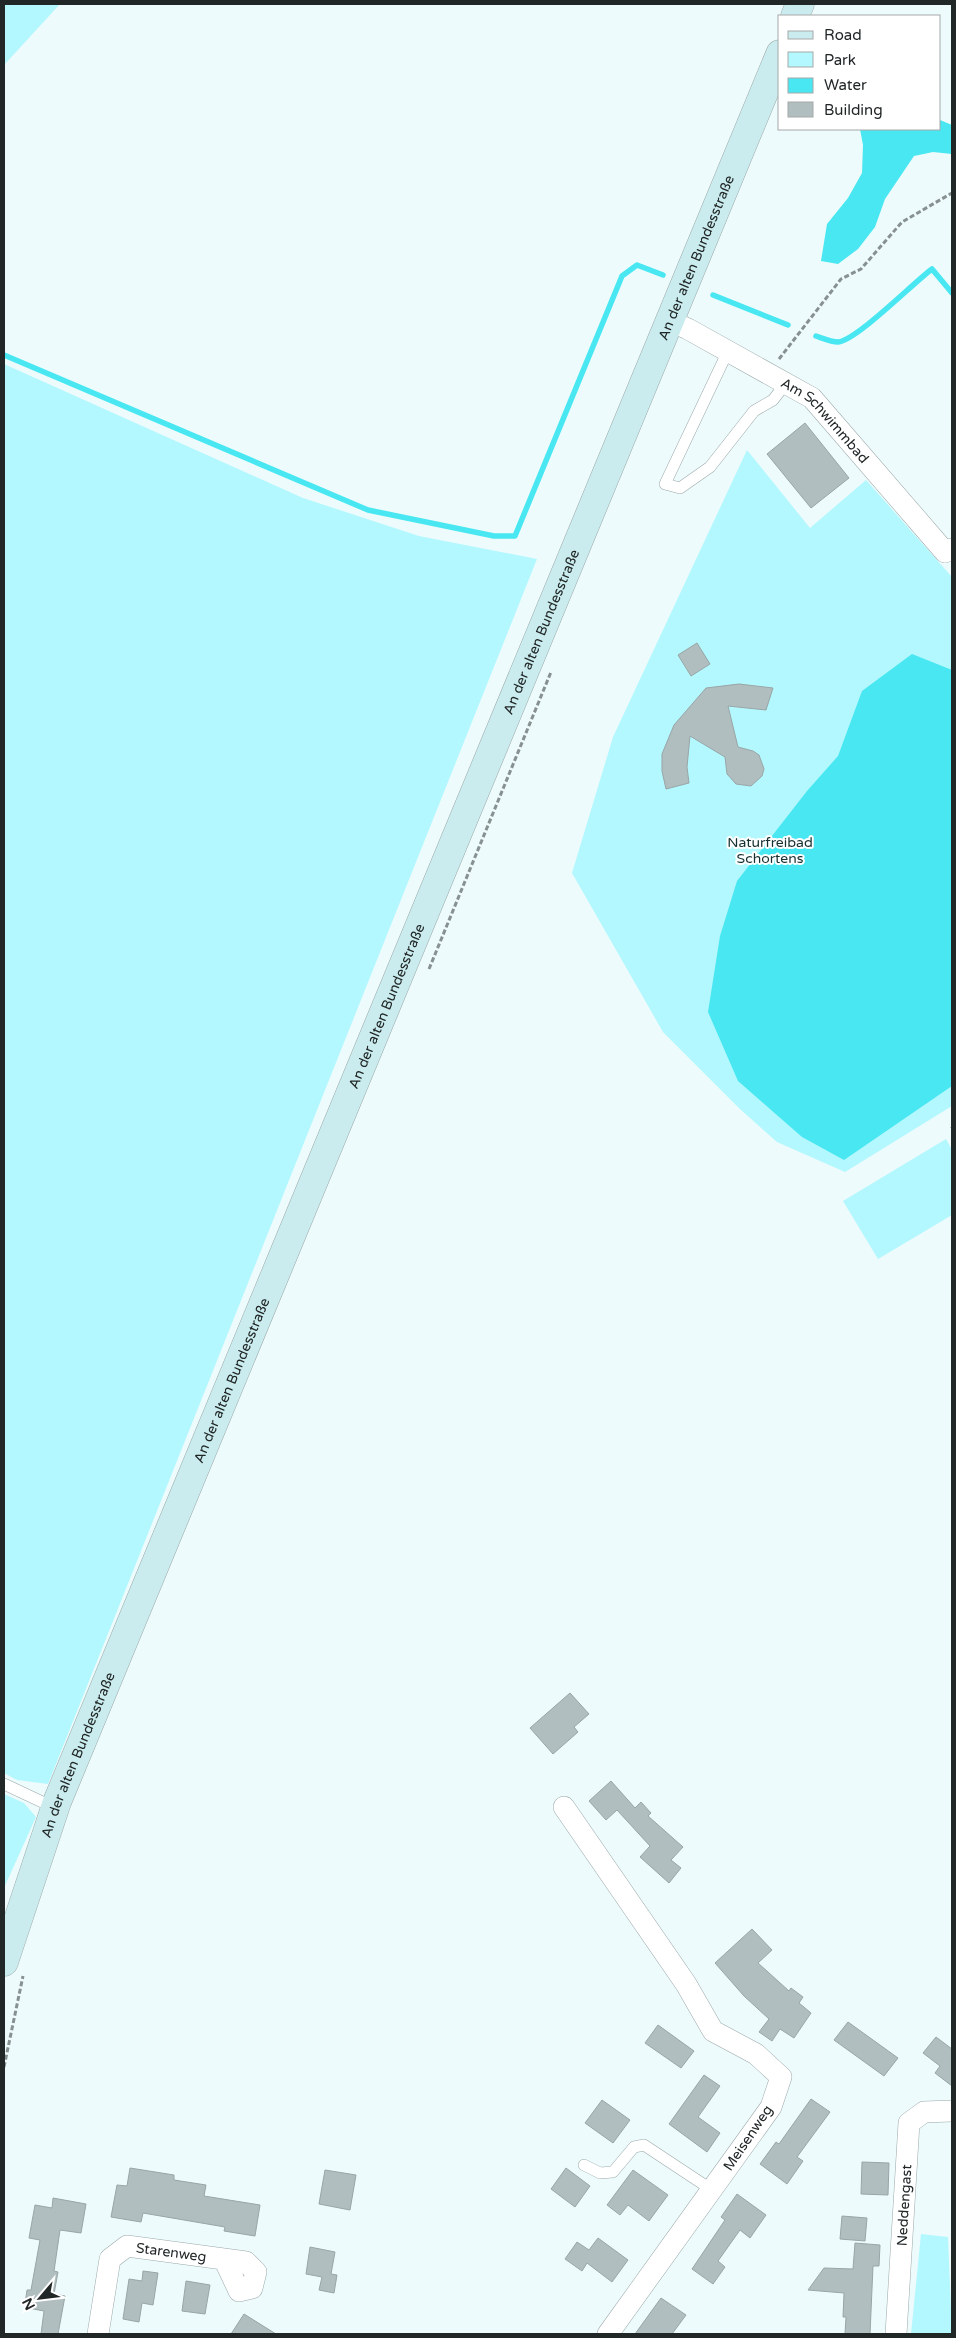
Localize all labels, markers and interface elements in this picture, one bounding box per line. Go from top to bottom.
legend [778,15,941,130]
text: Road [824,26,862,44]
text: Park [824,51,856,69]
text: Water [824,76,867,94]
text: Building [824,101,883,119]
street label: An der alten Bundesstraße [654,172,738,342]
street label: Am Schwimmbad [778,374,873,466]
street label: An der alten Bundesstraße [499,547,583,717]
park label: Naturfreibad Schortens [727,834,813,867]
street label: An der alten Bundesstraße [345,921,428,1091]
street label: An der alten Bundesstraße [190,1295,273,1465]
street label: An der alten Bundesstraße [37,1669,118,1840]
street label: Meisenweg [720,2102,776,2174]
street label: Neddengast [893,2163,915,2247]
street label: Starenweg [135,2239,207,2265]
north arrow [15,2273,65,2323]
text: N [19,2295,39,2313]

